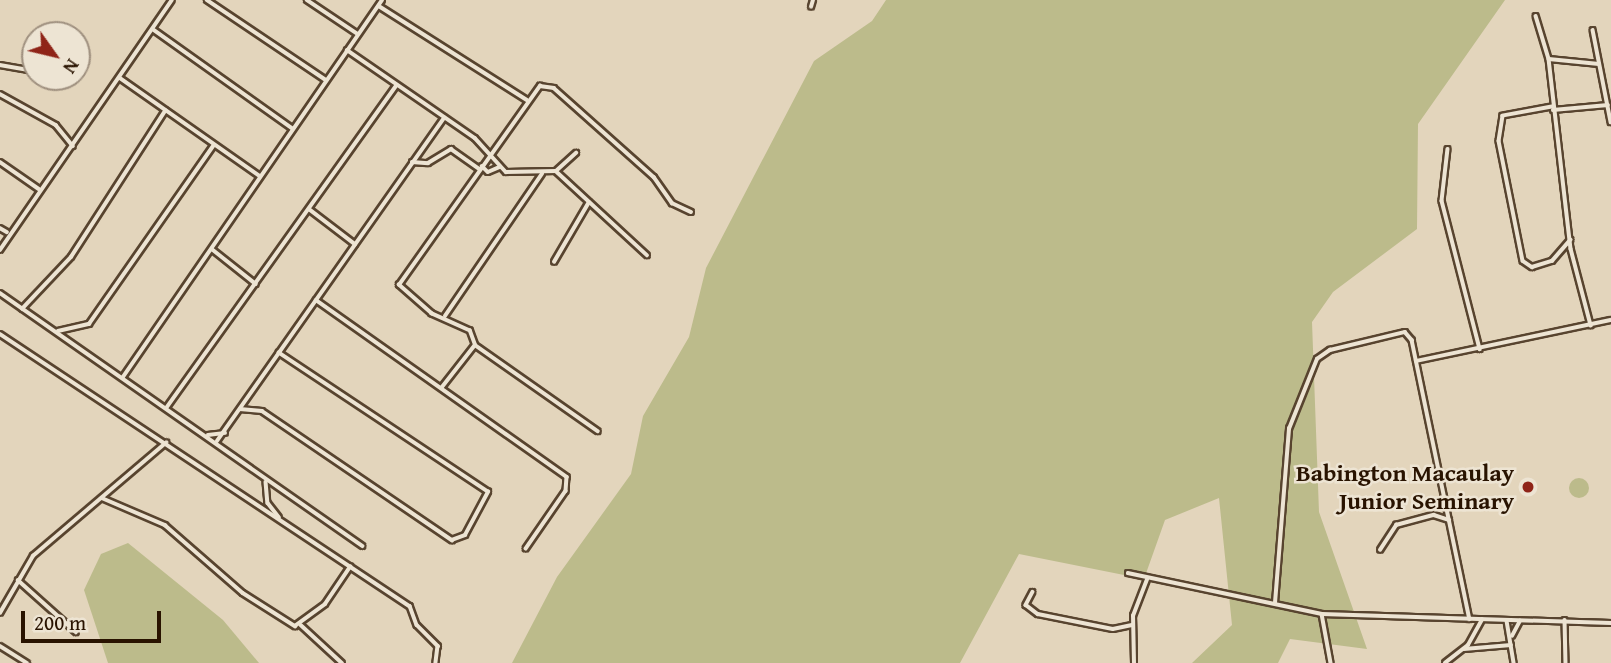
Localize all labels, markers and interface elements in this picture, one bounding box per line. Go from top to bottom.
north arrow [21,21,91,91]
text: N [57,54,87,80]
place label: Babington Macaulay Junior Seminary [1296,459,1514,515]
marker: Babington Macaulay Junior Seminary [1520,479,1536,495]
scale bar [24,596,164,640]
text: 200 m [34,607,86,638]

